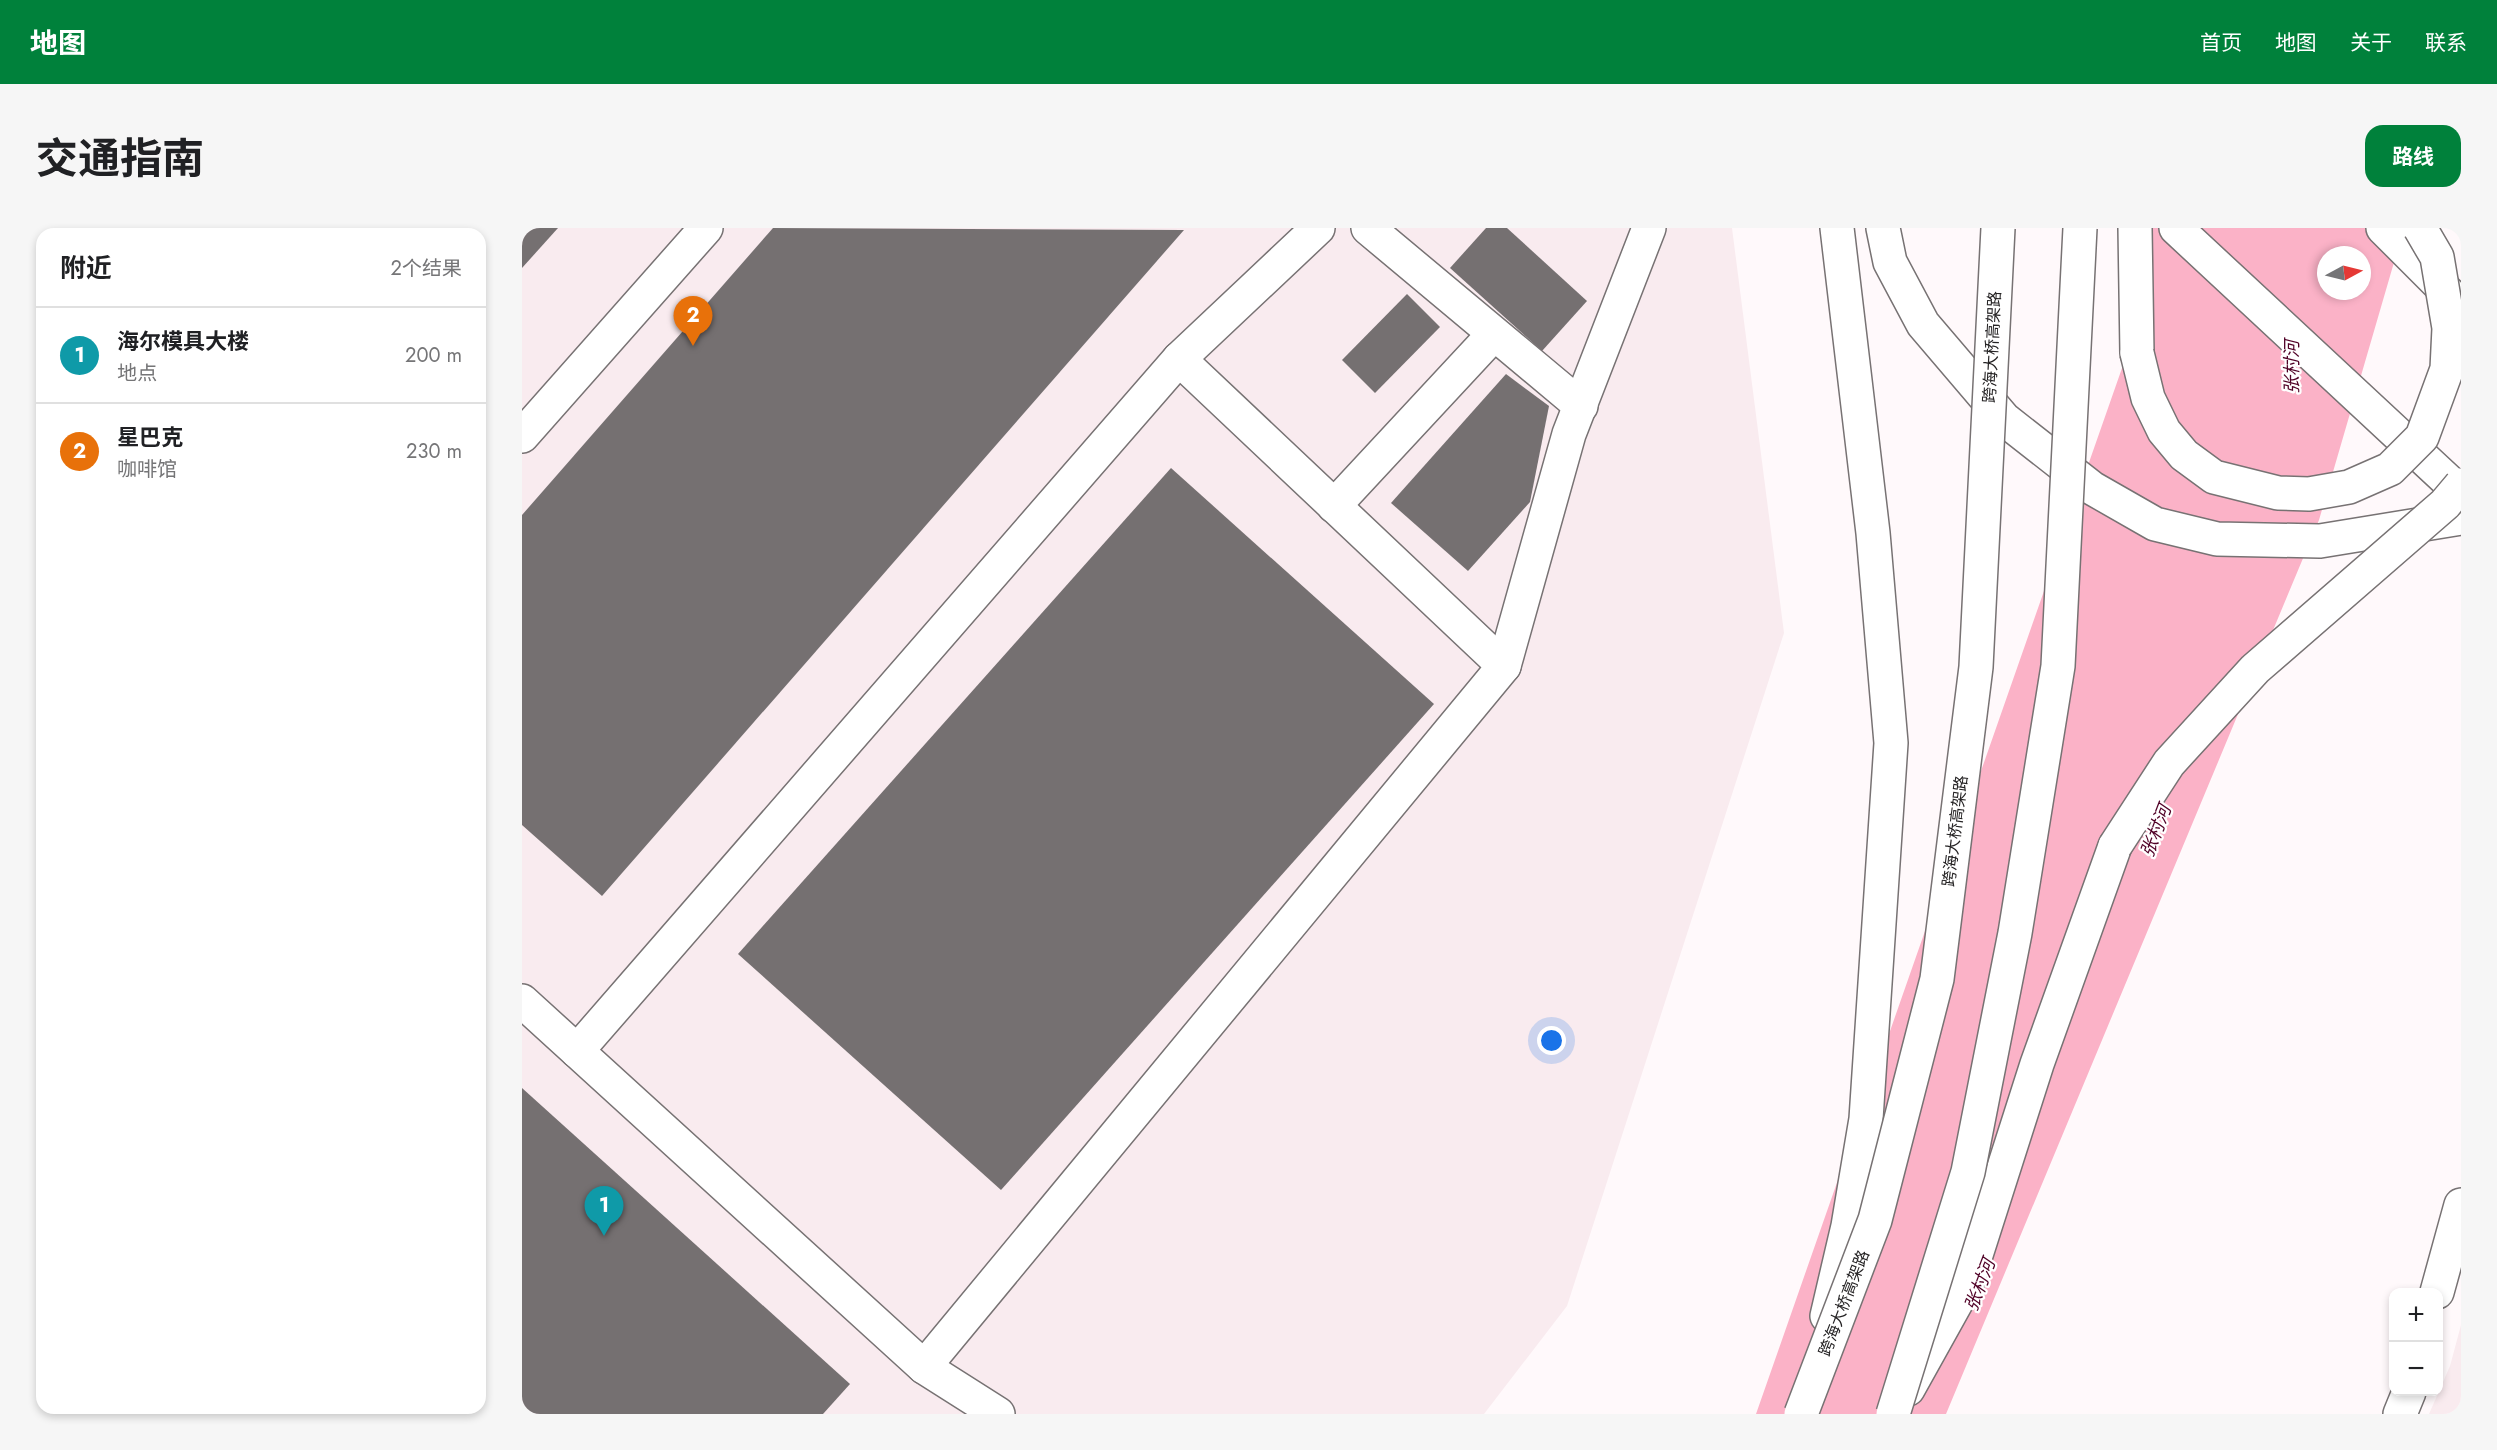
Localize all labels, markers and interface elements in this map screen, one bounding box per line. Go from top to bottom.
text: 地图 [30,23,86,64]
text: 首页 [2200,28,2242,58]
text: 地图 [2275,28,2317,58]
text: 关于 [2350,28,2392,58]
text: 联系 [2425,28,2467,58]
button: 路线 [2365,125,2461,187]
text: 交通指南 [36,128,204,189]
north arrow [2317,246,2371,300]
text: 附近 [60,249,112,287]
text: 2个结果 [391,254,462,283]
street label: 跨海大桥高架路 [1978,290,2006,404]
pin: 2 [674,296,712,346]
text: 海尔模具大楼 [117,325,249,357]
water label: 张村河 [2279,337,2305,394]
text: 1 [74,341,85,370]
text: 200 m [405,341,462,370]
text: 地点 [117,359,157,388]
text: 星巴克 [117,421,183,453]
text: 2 [73,437,86,466]
text: 230 m [406,437,462,466]
text: 咖啡馆 [117,455,177,484]
street label: 跨海大桥高架路 [1937,774,1973,888]
water label: 张村河 [2134,798,2179,861]
your location [1537,1026,1566,1055]
pin: 1 [584,1186,623,1236]
street label: 跨海大桥高架路 [1813,1247,1875,1359]
water label: 张村河 [1958,1252,2003,1315]
map controls [2389,1288,2443,1396]
button: + [2389,1288,2443,1342]
button: − [2389,1342,2443,1396]

